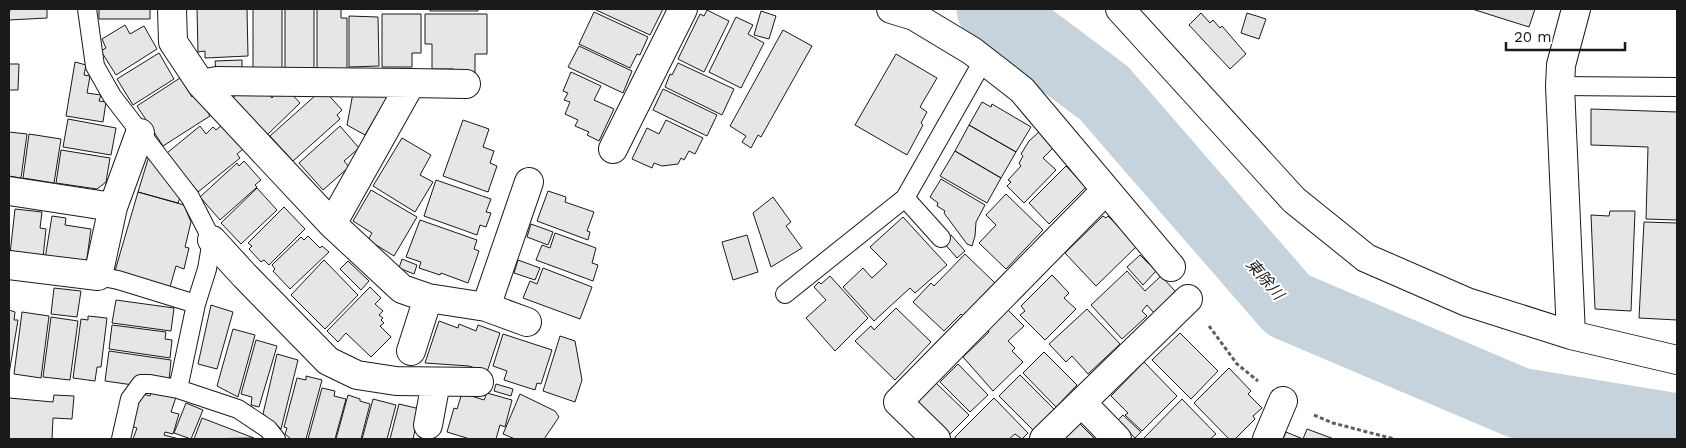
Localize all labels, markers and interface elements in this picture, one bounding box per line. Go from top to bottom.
scale bar [1506,20,1625,52]
text: 20 m [1514,28,1552,46]
water label: 東除川 [1242,255,1289,305]

